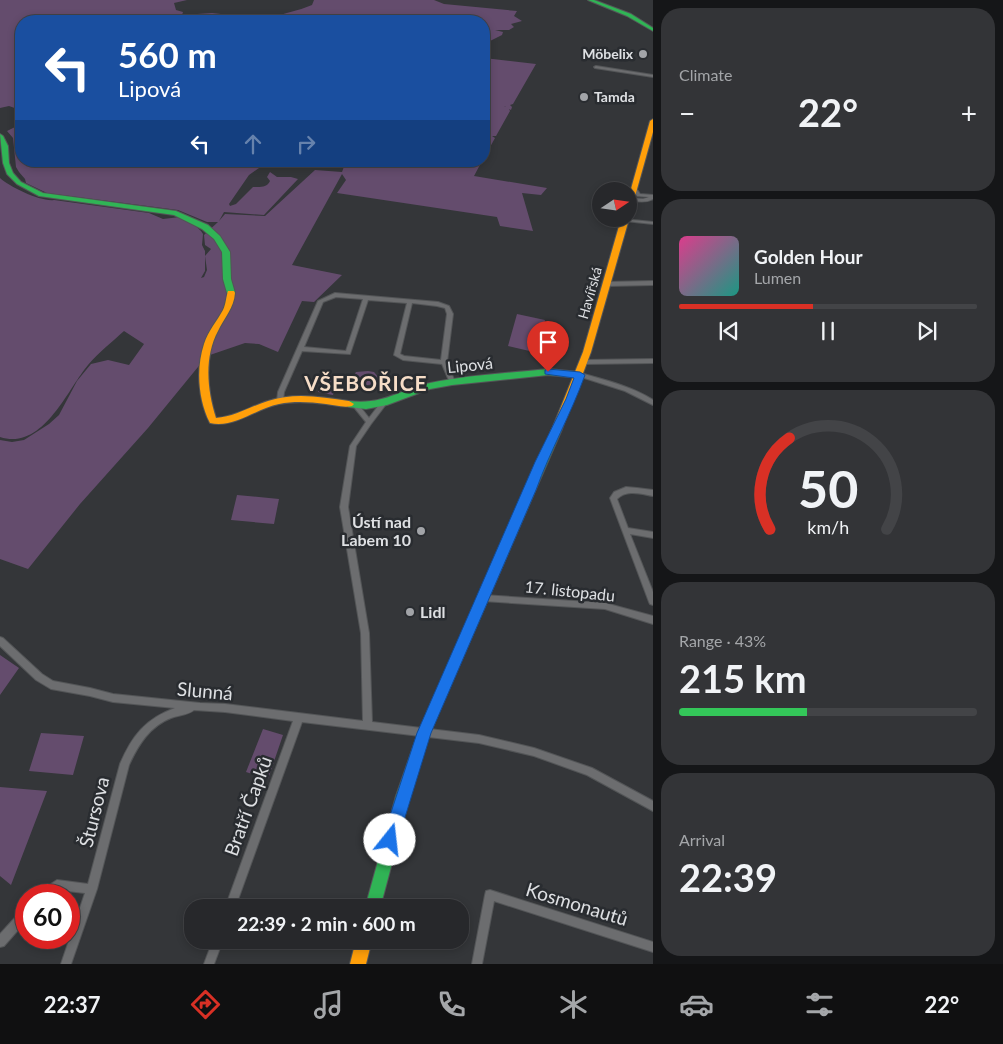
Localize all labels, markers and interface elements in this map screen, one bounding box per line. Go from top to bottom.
text: 560 m [118,33,217,75]
icon: left [35,35,100,100]
place label: Möbelix [582,45,634,62]
marker: Möbelix [637,48,649,60]
text: Climate [679,65,732,84]
text: Lipová [118,75,181,102]
place label: Tamda [594,88,635,105]
text: 22° [798,89,858,135]
marker: Tamda [578,91,590,103]
text: − [679,96,695,130]
text: + [961,96,977,130]
icon: left [186,130,214,158]
icon: ahead [239,130,267,158]
icon: right [292,130,320,158]
north arrow [592,182,638,228]
map controls [592,182,637,227]
text: Golden Hour [754,245,863,268]
street label: Havířská [574,265,605,321]
text: Lumen [754,268,801,287]
icon: previous [715,317,743,345]
icon: pause [814,317,842,345]
icon: next [913,317,941,345]
pin [527,321,569,372]
icon: arrive [534,328,562,356]
street label: Lipová [446,353,494,376]
district label: VŠEBOŘICE [303,370,428,395]
text: 50 [798,457,858,519]
place label: Ústí nad Labem 10 [341,512,411,549]
text: km/h [807,516,849,538]
marker: Ústí nad Labem 10 [415,525,427,537]
street label: 17. listopadu [524,576,616,605]
place label: Lidl [420,602,445,621]
marker: Lidl [404,606,416,618]
text: Range · 43% [679,631,766,650]
text: 215 km [679,655,807,701]
street label: Slunná [176,677,234,704]
street label: Bratří Čapků [219,753,276,859]
street label: Štursova [74,774,113,850]
position arrow [363,813,415,865]
text: Arrival [679,830,725,849]
text: 22:39 [679,854,777,900]
street label: Kosmonautů [523,877,631,930]
speed limit sign: 60 [15,884,80,949]
text: 22:39 · 2 min · 600 m [237,912,416,935]
icon: directions [188,987,223,1022]
icon: music [311,987,346,1022]
icon: phone [434,987,469,1022]
icon: climate [556,987,591,1022]
icon: car [679,987,714,1022]
icon: filters [802,987,837,1022]
text: 22:37 [44,991,101,1018]
text: 22° [924,991,959,1018]

